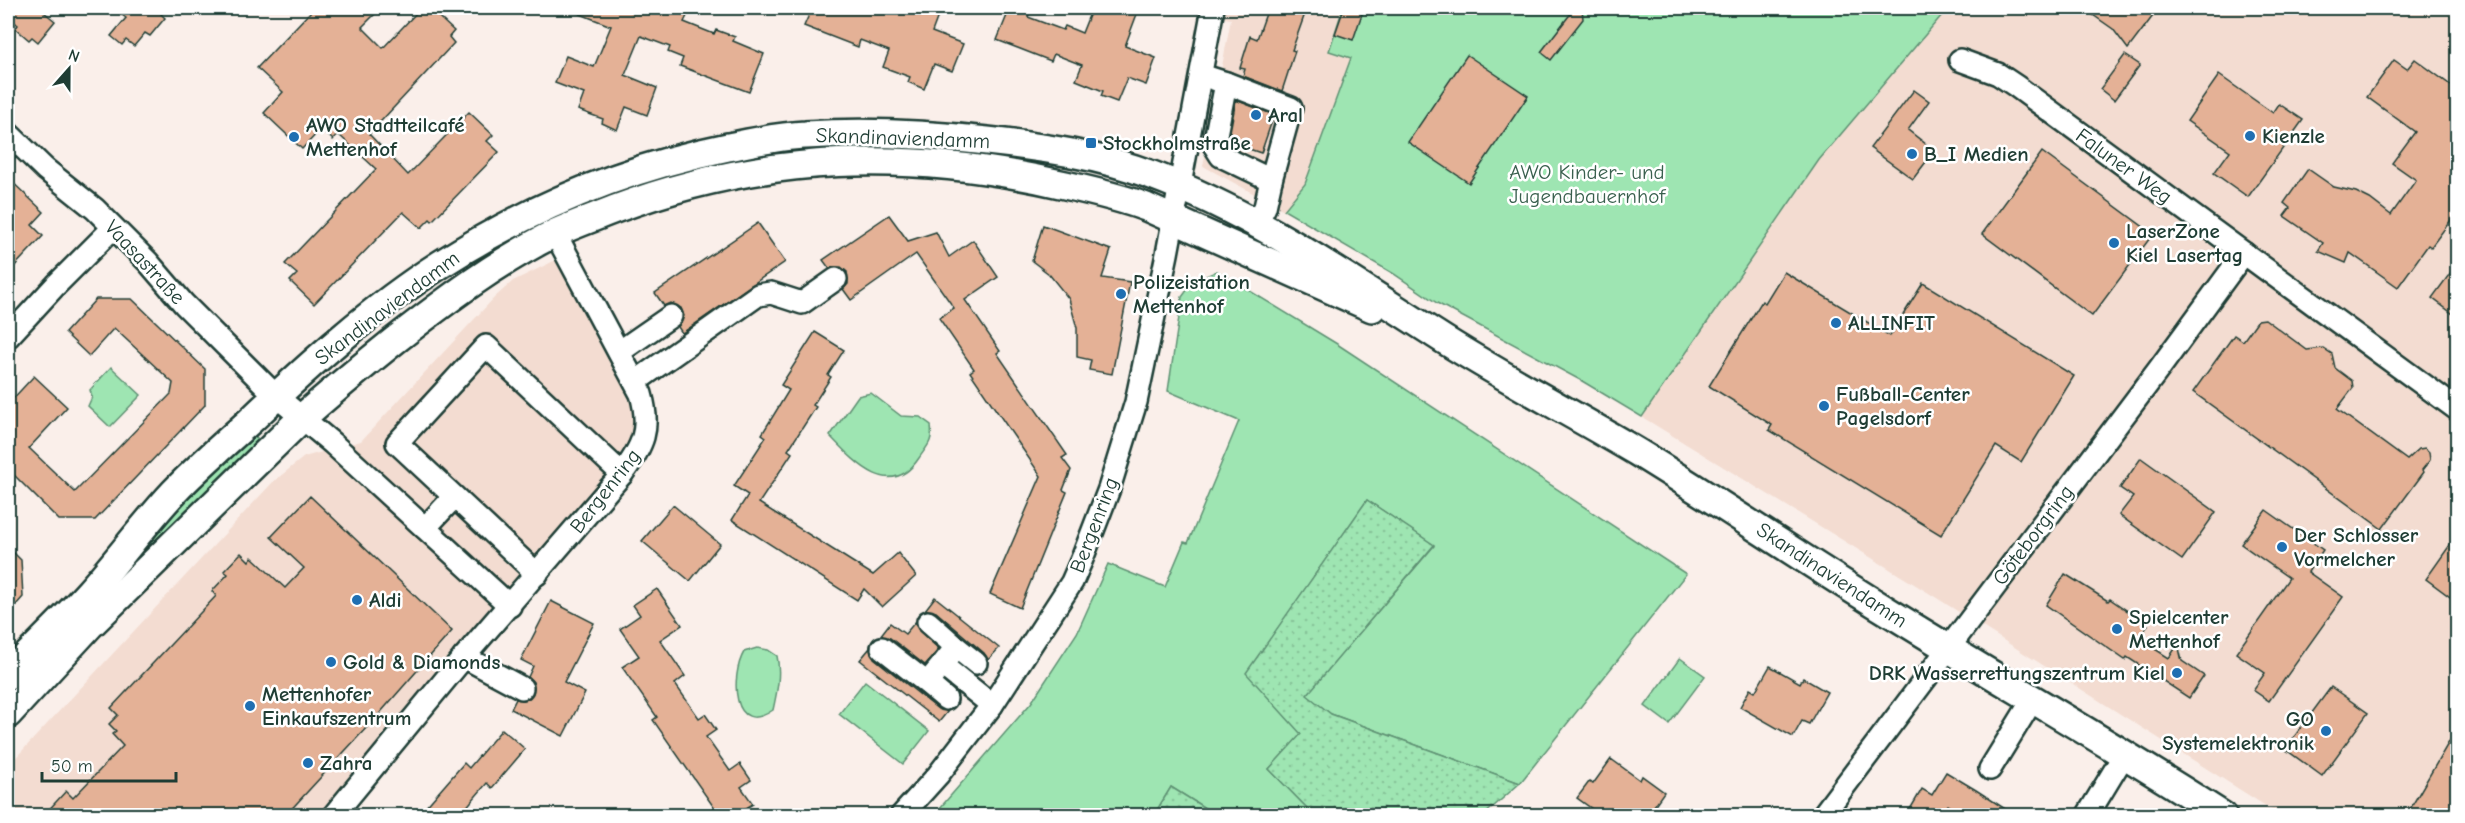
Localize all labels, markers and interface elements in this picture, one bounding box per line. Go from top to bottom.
north arrow [39,39,99,99]
text: N [66,46,82,66]
place label: Aral [1268,103,1303,127]
marker: Aral [1249,108,1263,122]
place label: AWO Stadtteilcafé Mettenhof [306,113,465,161]
street label: Skandinaviendamm [815,123,991,153]
street label: Faluner Weg [2071,123,2177,209]
place label: Kienzle [2262,124,2325,148]
marker: Kienzle [2243,129,2257,143]
marker: AWO Stadtteilcafé Mettenhof [287,130,301,144]
place label: Stockholmstraße [1103,131,1251,155]
marker: Stockholmstraße [1084,136,1098,150]
place label: B_I Medien [1924,142,2029,166]
marker: B_I Medien [1905,147,1919,161]
park label: AWO Kinder- und Jugendbauernhof [1509,160,1666,208]
street label: Vaasastraße [100,215,190,309]
place label: LaserZone Kiel Lasertag [2126,219,2243,267]
marker: LaserZone Kiel Lasertag [2107,236,2121,250]
street label: Skandinaviendamm [310,246,464,370]
place label: Polizeistation Mettenhof [1133,270,1250,318]
marker: Polizeistation Mettenhof [1114,287,1128,301]
place label: ALLINFIT [1848,311,1935,335]
marker: ALLINFIT [1829,316,1843,330]
place label: Fußball-Center Pagelsdorf [1836,382,1970,430]
marker: Fußball-Center Pagelsdorf [1817,399,1831,413]
street label: Bergenring [565,444,645,538]
street label: Bergenring [1065,474,1123,576]
street label: Göteborgring [1988,480,2078,590]
street label: Skandinaviendamm [1752,517,1912,633]
place label: Der Schlosser Vormelcher [2294,523,2419,571]
marker: Der Schlosser Vormelcher [2275,540,2289,554]
place label: Aldi [369,588,402,612]
marker: Aldi [350,593,364,607]
place label: Spielcenter Mettenhof [2129,605,2229,653]
marker: Spielcenter Mettenhof [2110,622,2124,636]
place label: Gold & Diamonds [343,650,500,674]
marker: Gold & Diamonds [324,655,338,669]
place label: DRK Wasserrettungszentrum Kiel [1869,661,2165,685]
marker: DRK Wasserrettungszentrum Kiel [2170,666,2184,680]
place label: Mettenhofer Einkaufszentrum [262,682,411,730]
marker: Mettenhofer Einkaufszentrum [243,699,257,713]
place label: GO Systemelektronik [2162,707,2315,755]
marker: GO Systemelektronik [2319,724,2333,738]
scale bar [42,745,176,783]
place label: Zahra [320,751,372,775]
text: 50 m [51,756,93,777]
marker: Zahra [301,756,315,770]

